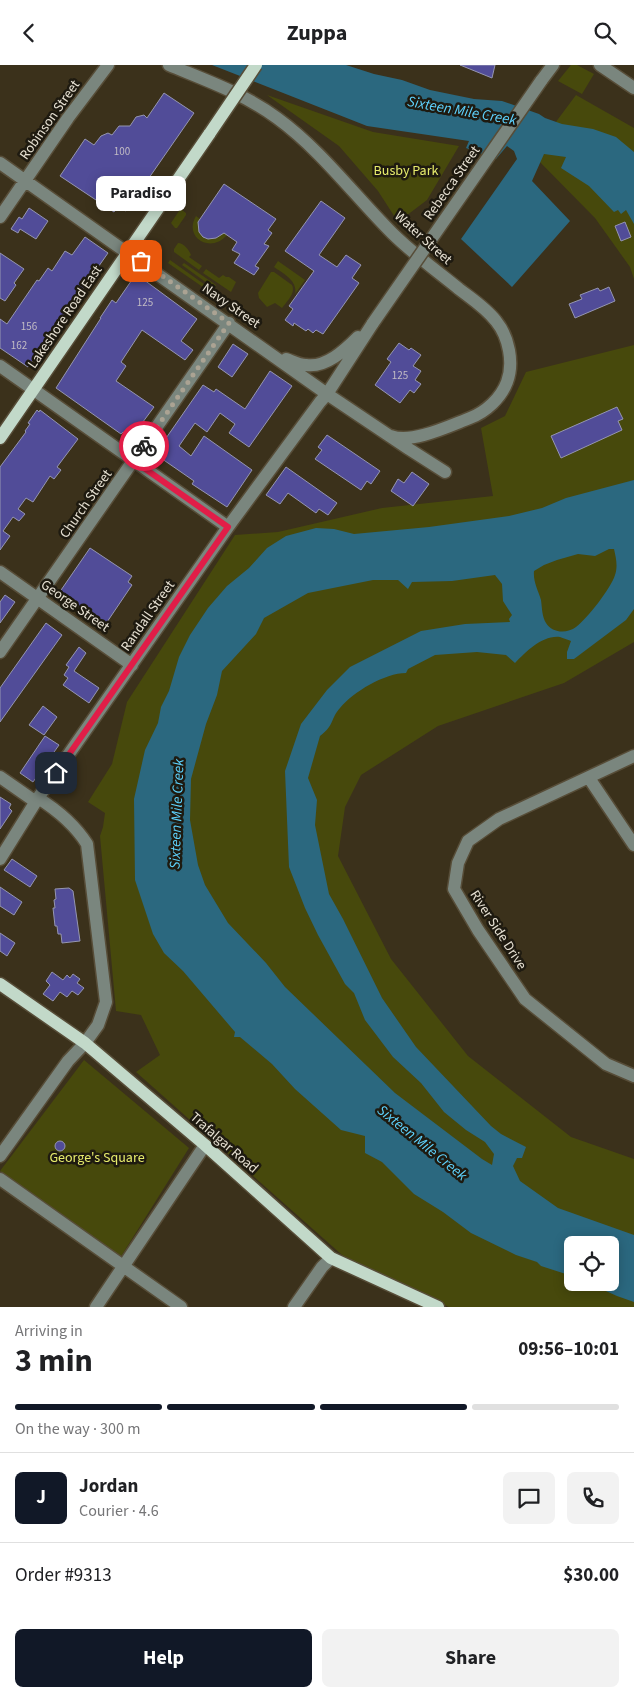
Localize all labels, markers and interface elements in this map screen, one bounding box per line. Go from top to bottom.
text: Zuppa [287,17,347,49]
icon: back [15,19,43,47]
icon: search [591,19,619,47]
street label: Robinson Street [15,76,85,164]
water label: Sixteen Mile Creek [406,91,519,131]
street label: Rebecca Street [419,142,485,224]
house number: 100 [114,144,130,159]
park label: Busby Park [374,161,439,181]
callout: Paradiso [96,176,186,211]
text: Paradiso [110,182,172,204]
street label: Water Street [390,207,457,270]
pin [120,240,162,282]
icon: bag [127,247,155,275]
street label: Lakeshore Road East [23,261,107,373]
street label: Navy Street [198,279,264,334]
house number: 125 [137,295,153,310]
house number: 156 [21,319,38,334]
house number: 162 [11,338,27,353]
house number: 125 [392,368,408,383]
courier [119,421,169,471]
icon: bike [130,432,158,460]
street label: Church Street [55,465,117,542]
street label: George Street [37,575,114,637]
street label: Randall Street [116,576,180,656]
pin [35,752,77,794]
water label: Sixteen Mile Creek [165,758,189,870]
icon: home [42,759,70,787]
street label: River Side Drive [465,886,531,974]
water label: Sixteen Mile Creek [373,1100,472,1186]
street label: Trafalgar Road [186,1108,262,1178]
park label: George's Square [49,1148,145,1168]
map controls [564,1236,619,1291]
button: locate [564,1236,619,1291]
text: Arriving in [15,1320,83,1342]
text: 09:56–10:01 [518,1336,619,1363]
text: 3 min [15,1338,93,1384]
text: On the way · 300 m [15,1418,140,1440]
button: chat [503,1472,555,1524]
button: phone [567,1472,619,1524]
text: Jordan [79,1473,138,1500]
text: J [36,1484,46,1511]
text: Courier · 4.6 [79,1500,159,1522]
text: Order #9313 [15,1562,112,1589]
text: $30.00 [563,1562,619,1589]
button: Help [15,1629,312,1687]
button: Share [322,1629,619,1687]

